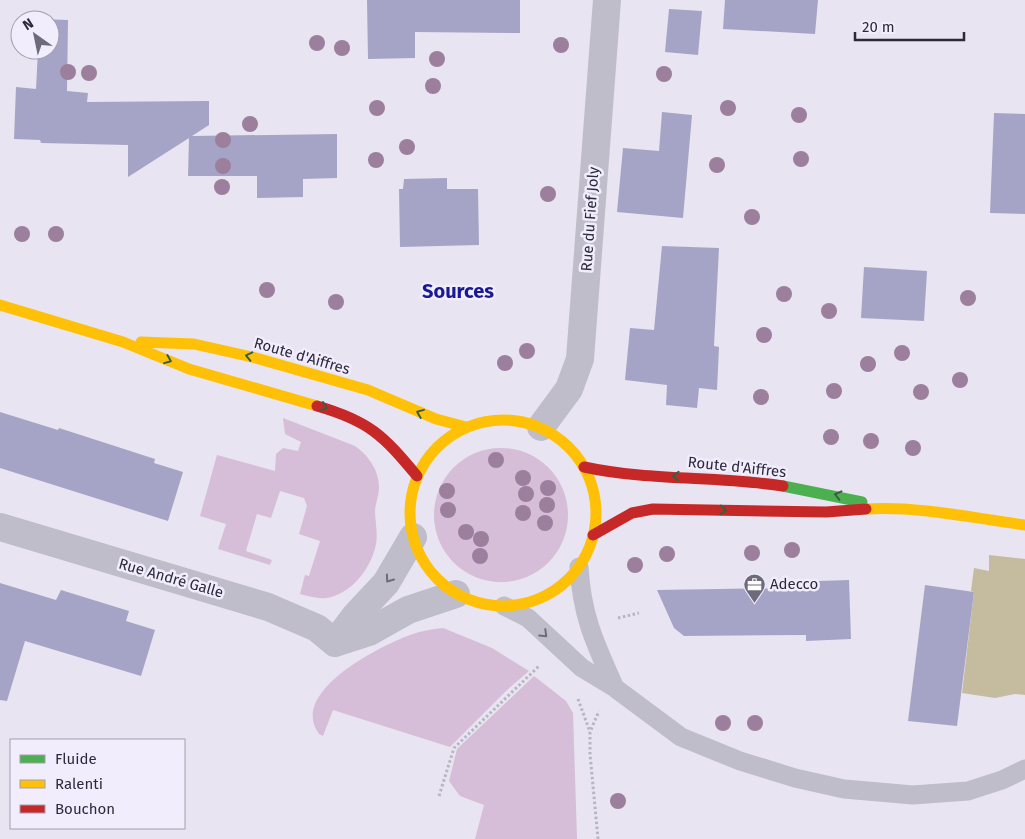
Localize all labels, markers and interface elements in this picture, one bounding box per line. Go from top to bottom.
north arrow [10,10,60,60]
scale bar [855,10,964,42]
text: N [20,15,37,34]
text: 20 m [862,18,895,36]
street label: Rue du Fief Joly [577,165,603,272]
district label: Sources [422,279,494,303]
street label: Route d'Aiffres [252,334,352,378]
one-way arrow [245,351,254,362]
one-way arrow [164,354,172,364]
one-way arrow [319,402,328,412]
one-way arrow [416,408,425,419]
street label: Route d'Aiffres [687,453,787,481]
one-way arrow [672,471,680,481]
one-way arrow [833,490,842,501]
one-way arrow [720,505,727,515]
street label: Rue André Galle [117,554,225,602]
office icon: Adecco [742,572,766,603]
one-way arrow [386,573,395,583]
place label: Adecco [770,575,818,593]
one-way arrow [538,628,547,637]
legend [10,739,185,829]
text: Fluide [55,750,97,768]
text: Ralenti [55,775,103,793]
text: Bouchon [55,800,115,818]

